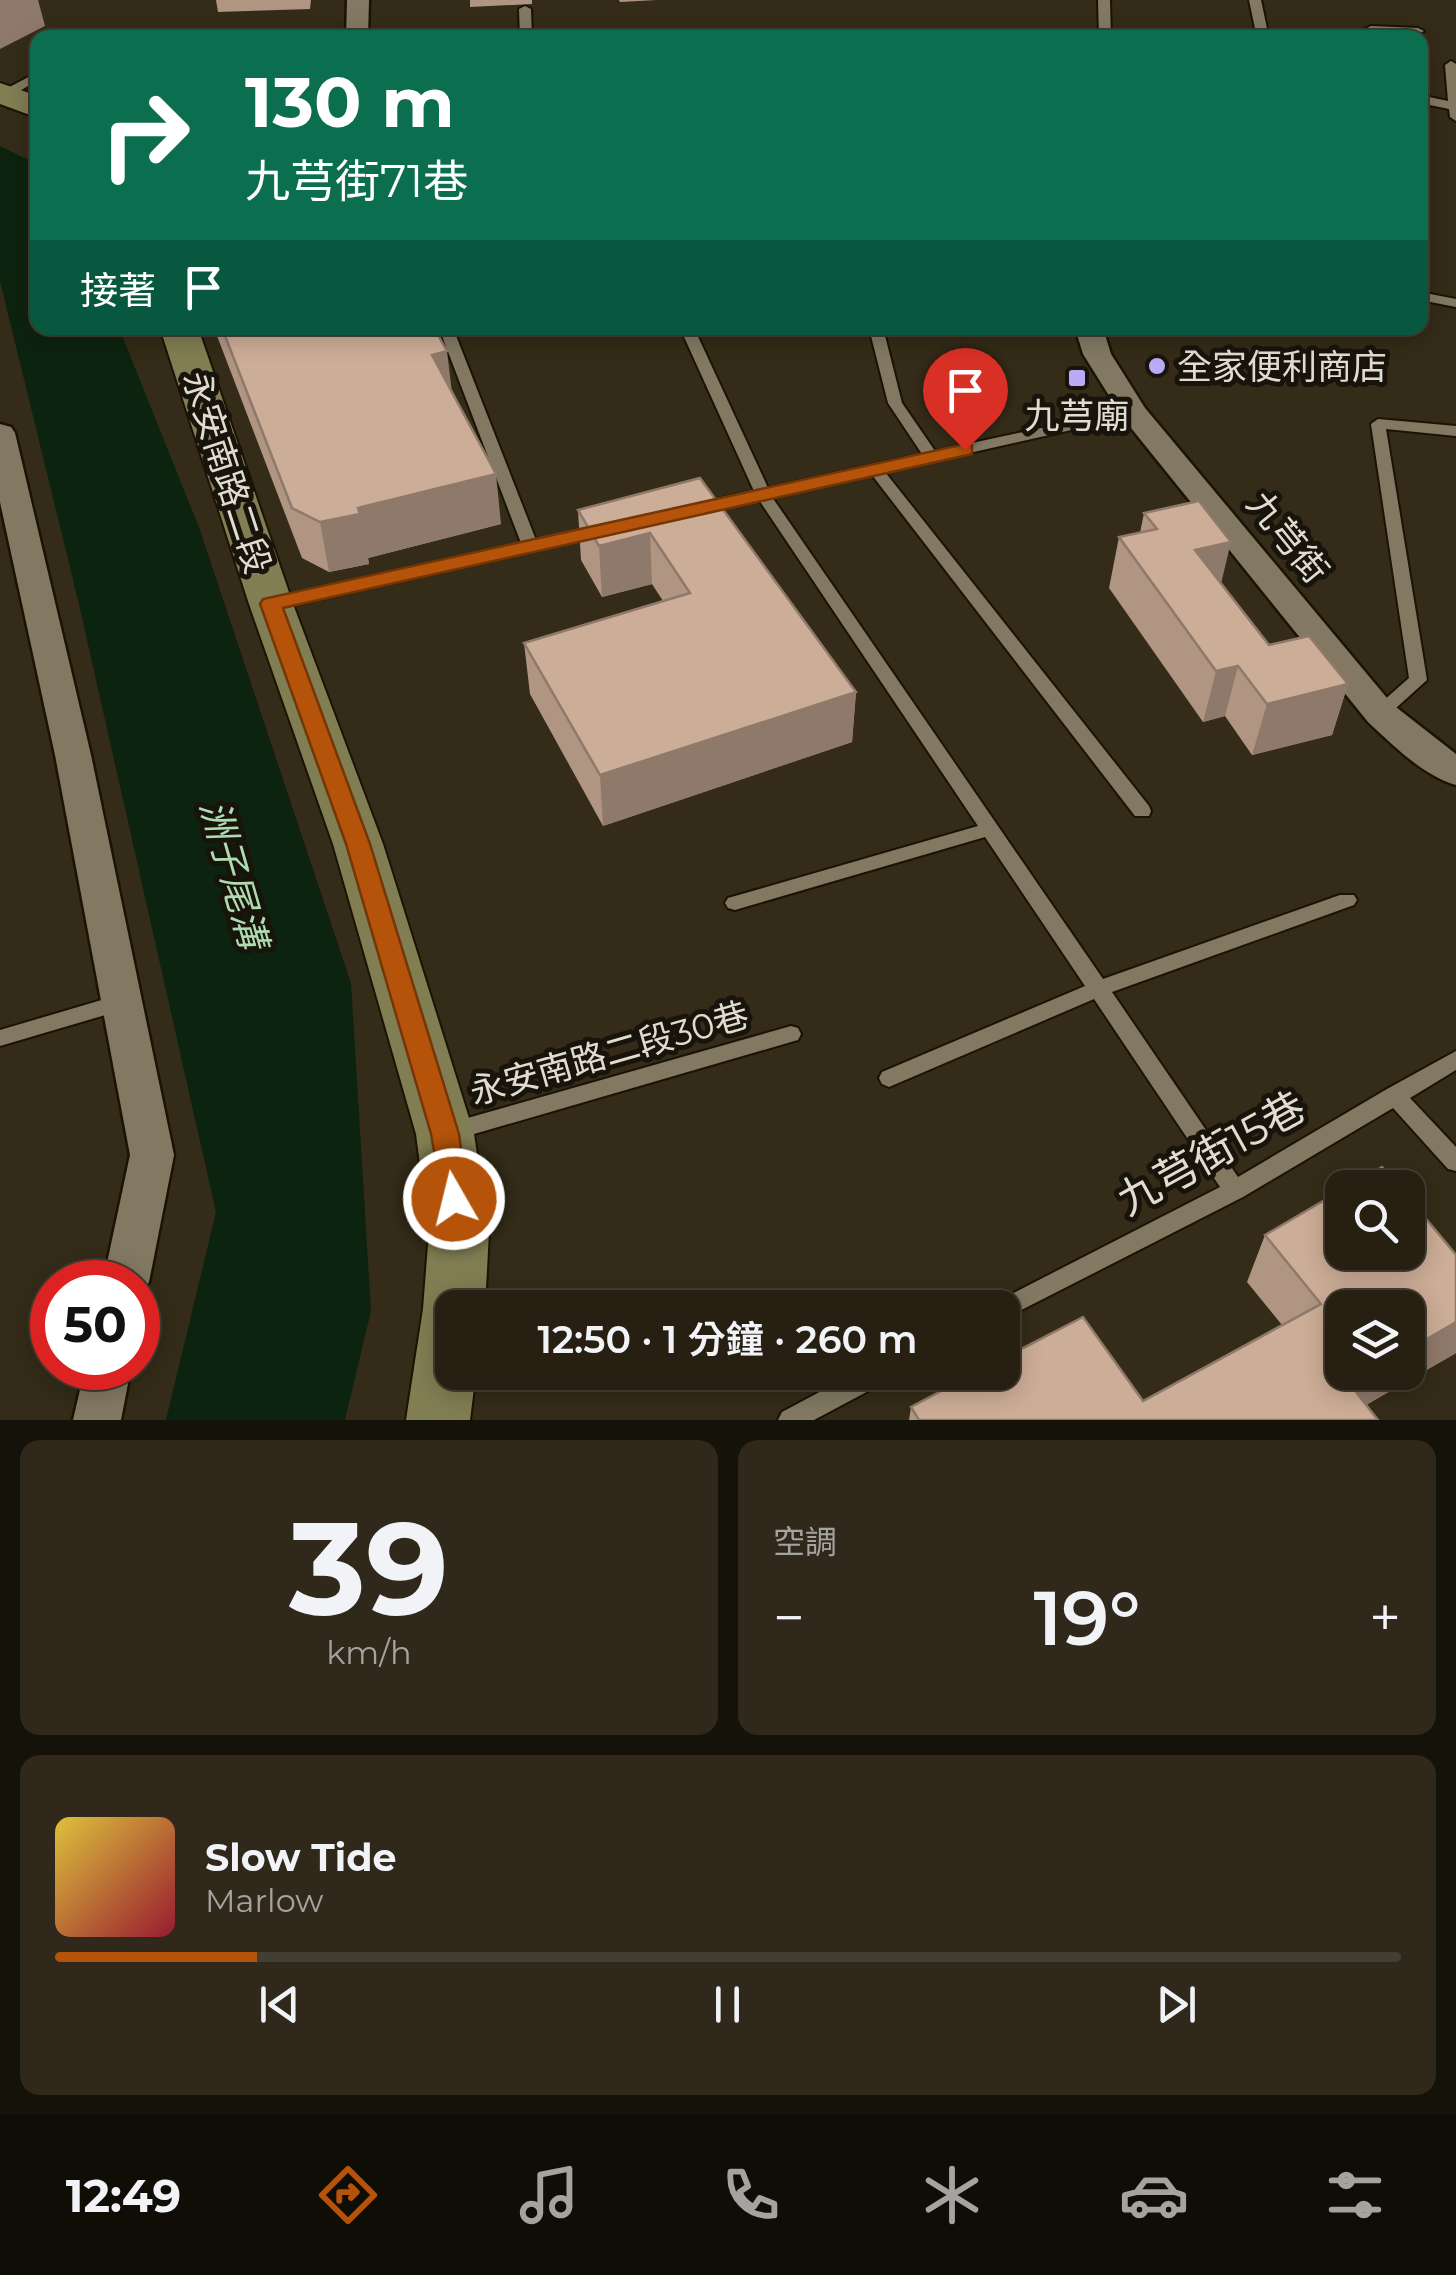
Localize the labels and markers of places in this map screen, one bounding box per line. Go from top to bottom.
place label: 全家便利商店 [1177,345,1387,388]
pin [923,348,1008,451]
marker: 全家便利商店 [1146,355,1168,377]
marker: 九芎廟 [1066,367,1088,389]
place label: 九芎廟 [1024,394,1130,437]

